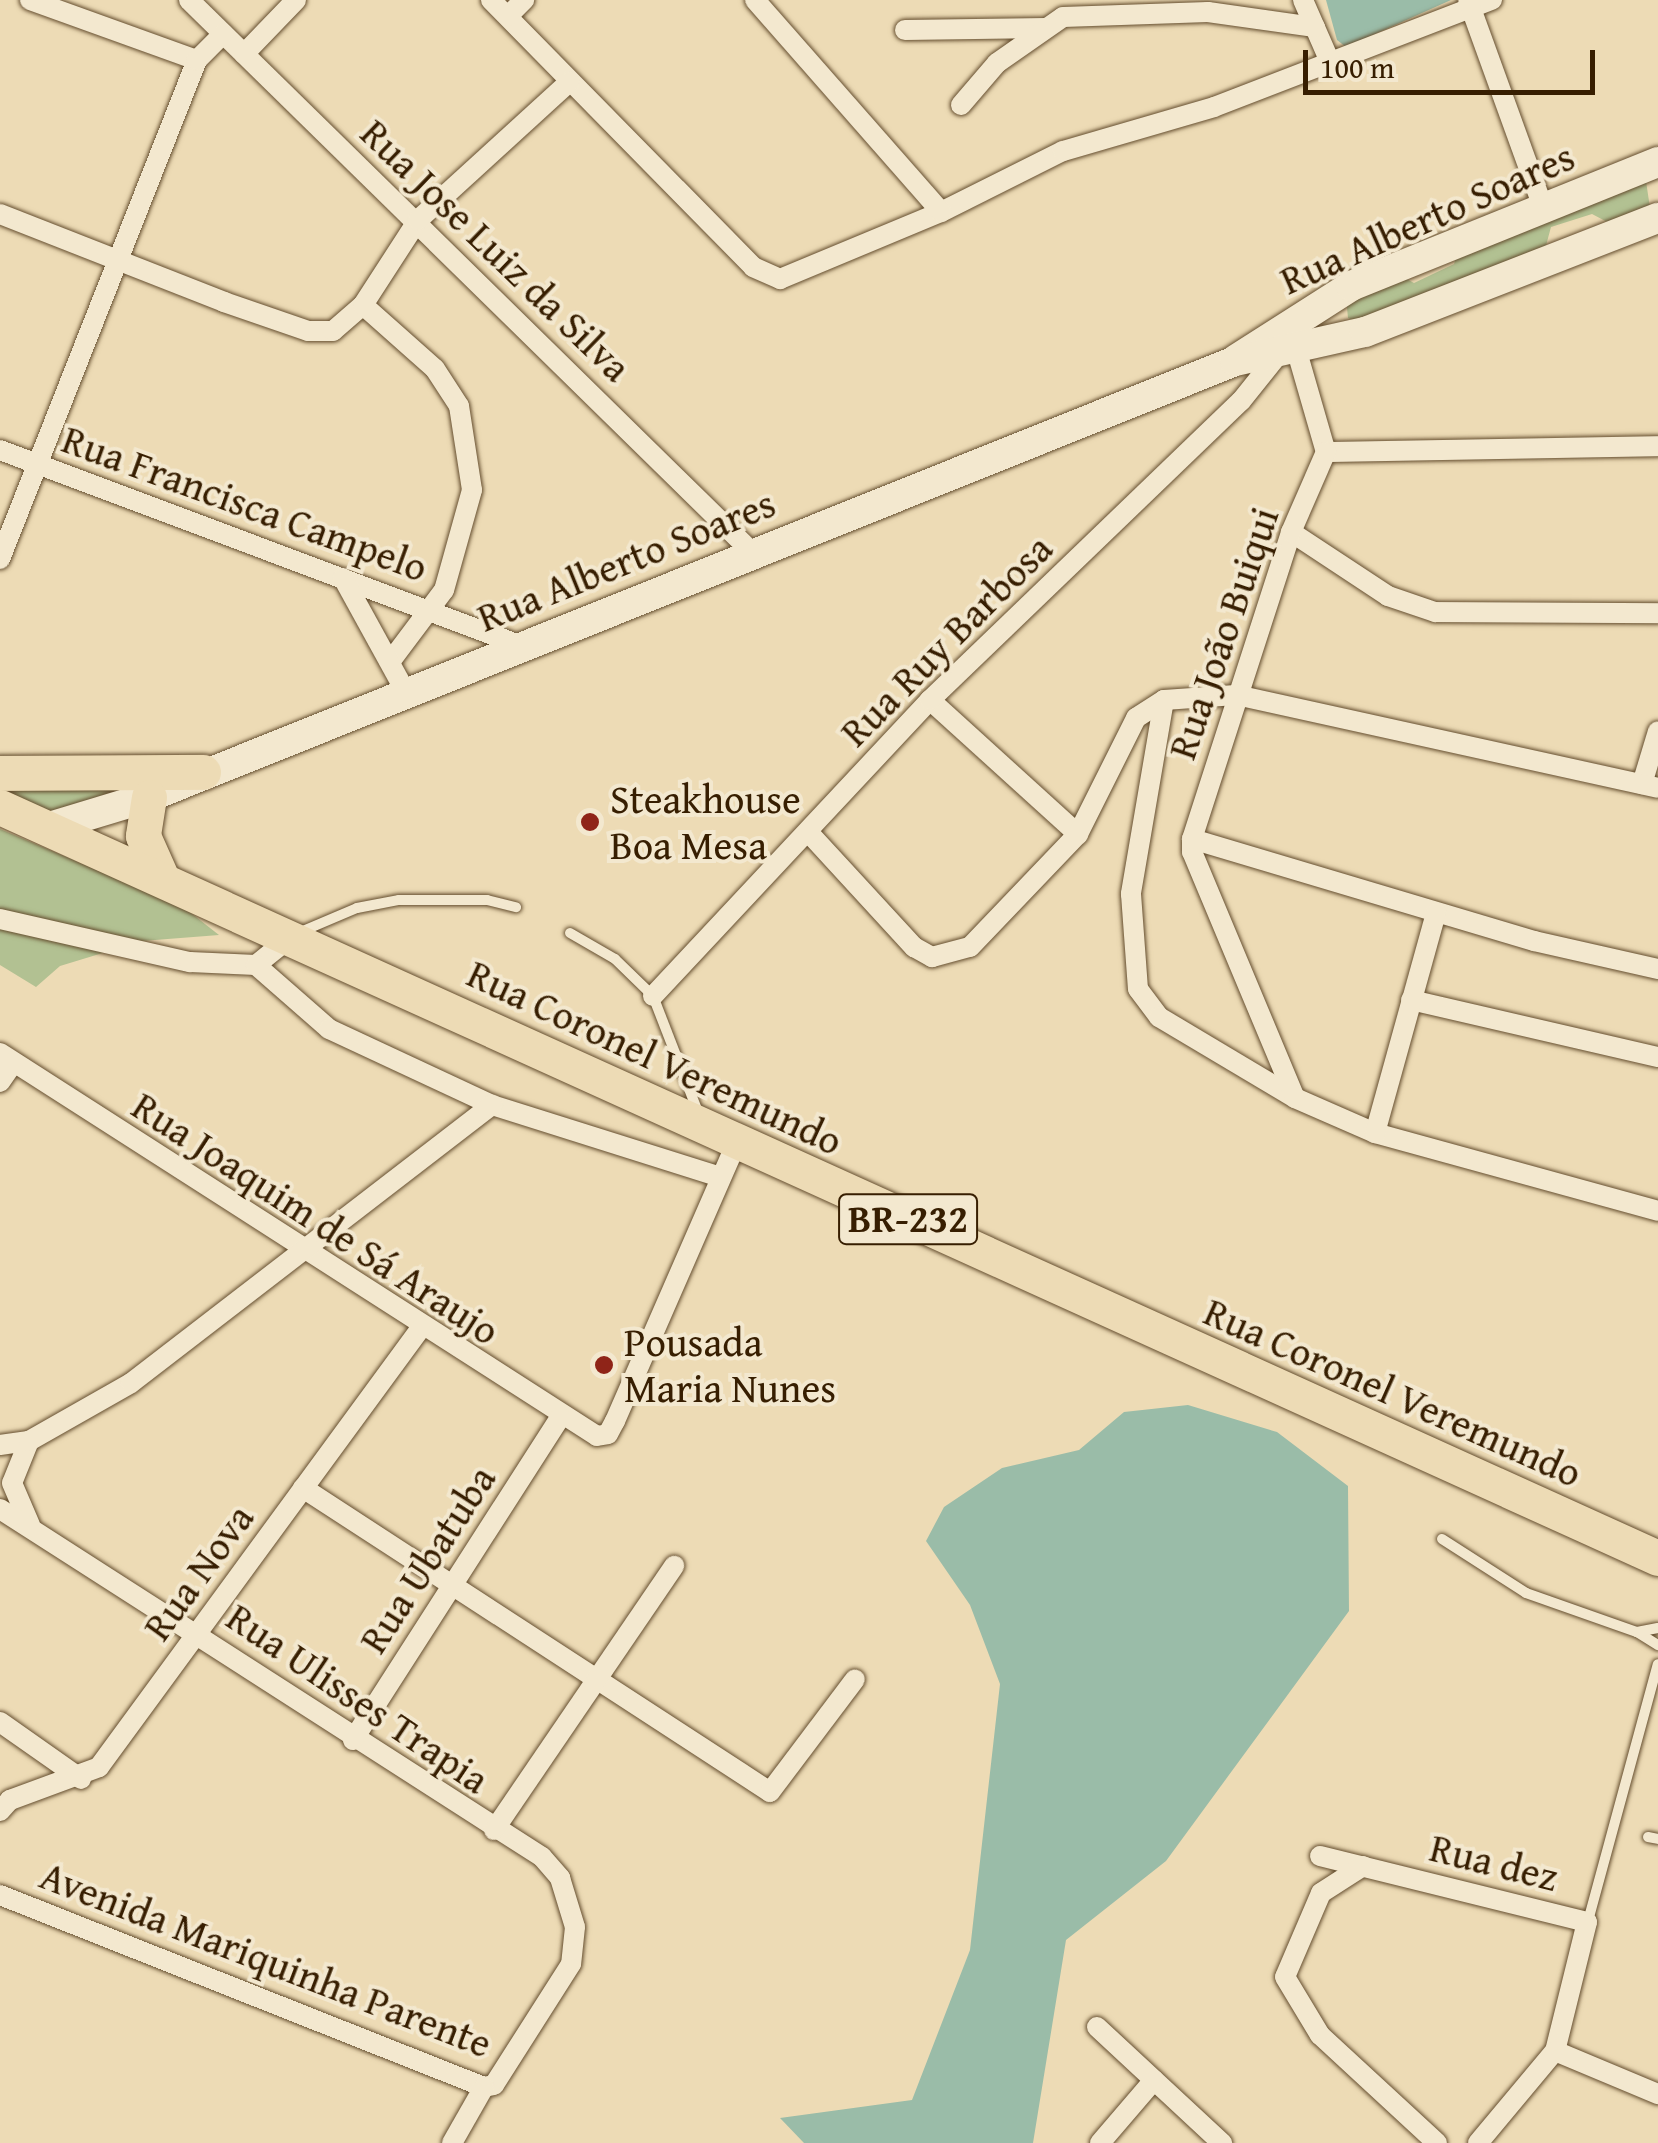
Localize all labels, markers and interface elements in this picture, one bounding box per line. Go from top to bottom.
scale bar [1308,30,1600,92]
text: 100 m [1320,45,1394,89]
street label: Rua Jose Luiz da Silva [351,109,641,391]
street label: Rua Alberto Soares [1273,132,1581,304]
street label: Rua Francisca Campelo [56,415,434,591]
street label: Rua Alberto Soares [470,478,782,642]
street label: Rua João Buiqui [1157,501,1289,765]
street label: Rua Ruy Barbosa [830,524,1062,756]
place label: Steakhouse Boa Mesa [610,775,801,869]
marker: Steakhouse Boa Mesa [579,811,601,833]
street label: Rua Coronel Veremundo [460,949,850,1165]
street label: Rua Joaquim de Sá Araujo [123,1081,509,1355]
road number: BR-232 [838,1186,978,1252]
street label: Rua Coronel Veremundo [1197,1287,1589,1497]
place label: Pousada Maria Nunes [624,1318,836,1412]
marker: Pousada Maria Nunes [593,1354,615,1376]
street label: Rua Ubatuba [349,1456,505,1662]
street label: Rua Nova [133,1495,263,1649]
street label: Rua Ulisses Trapia [218,1593,498,1803]
street label: Rua dez [1425,1823,1563,1901]
street label: Avenida Mariquinha Parente [34,1851,498,2067]

